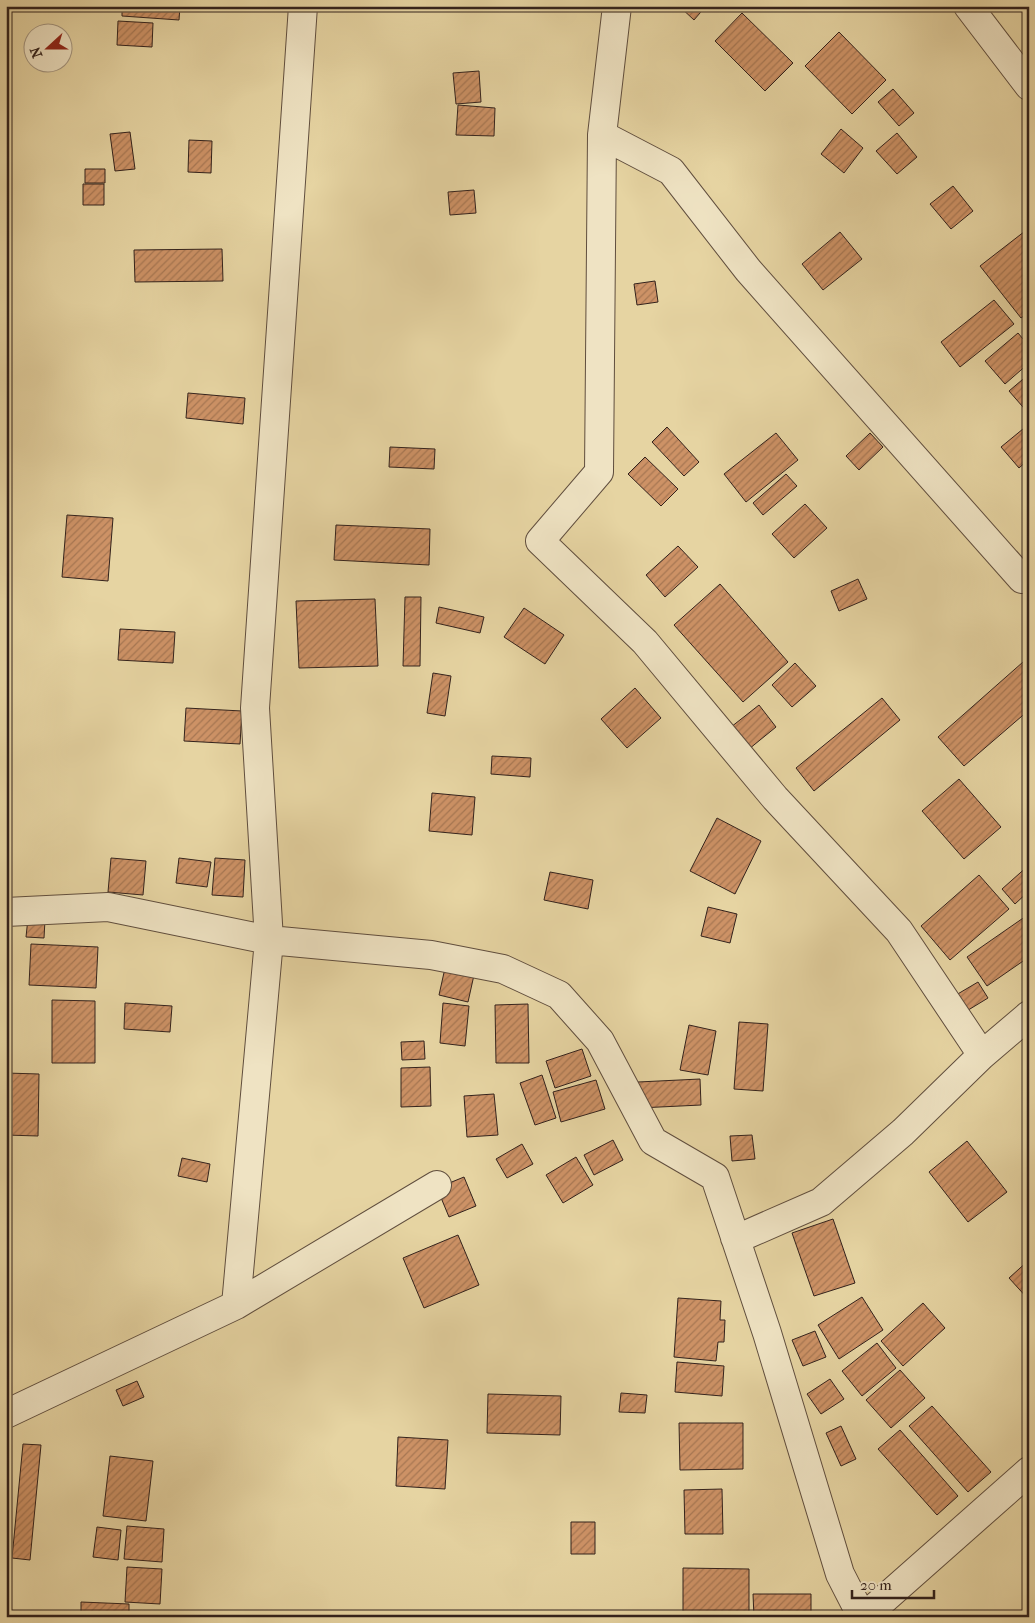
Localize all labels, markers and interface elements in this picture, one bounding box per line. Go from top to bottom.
north arrow [22,22,72,72]
text: N [26,44,46,60]
scale bar [852,1568,935,1600]
text: 20 m [860,1576,892,1594]

